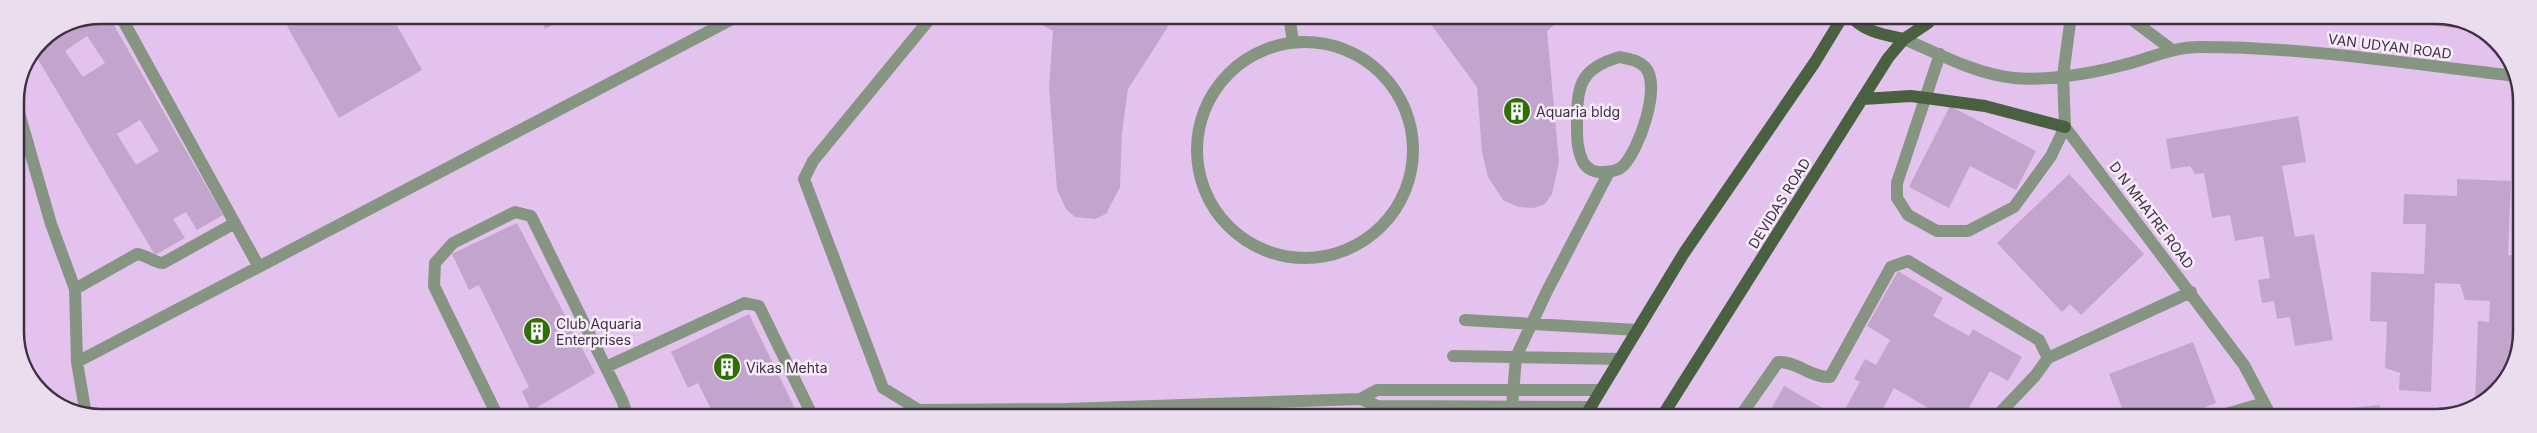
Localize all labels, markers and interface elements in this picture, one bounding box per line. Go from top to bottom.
street label: VAN UDYAN ROAD [2327,30,2453,62]
building icon: Aquaria bldg [1502,96,1532,126]
place label: Aquaria bldg [1536,103,1620,120]
street label: DEVIDAS ROAD [1744,155,1814,251]
street label: D N MHATRE ROAD [2106,158,2198,272]
place label: Club Aquaria Enterprises [556,315,642,348]
building icon: Club Aquaria Enterprises [522,316,552,346]
building icon: Vikas Mehta [712,352,742,382]
place label: Vikas Mehta [746,359,828,376]

